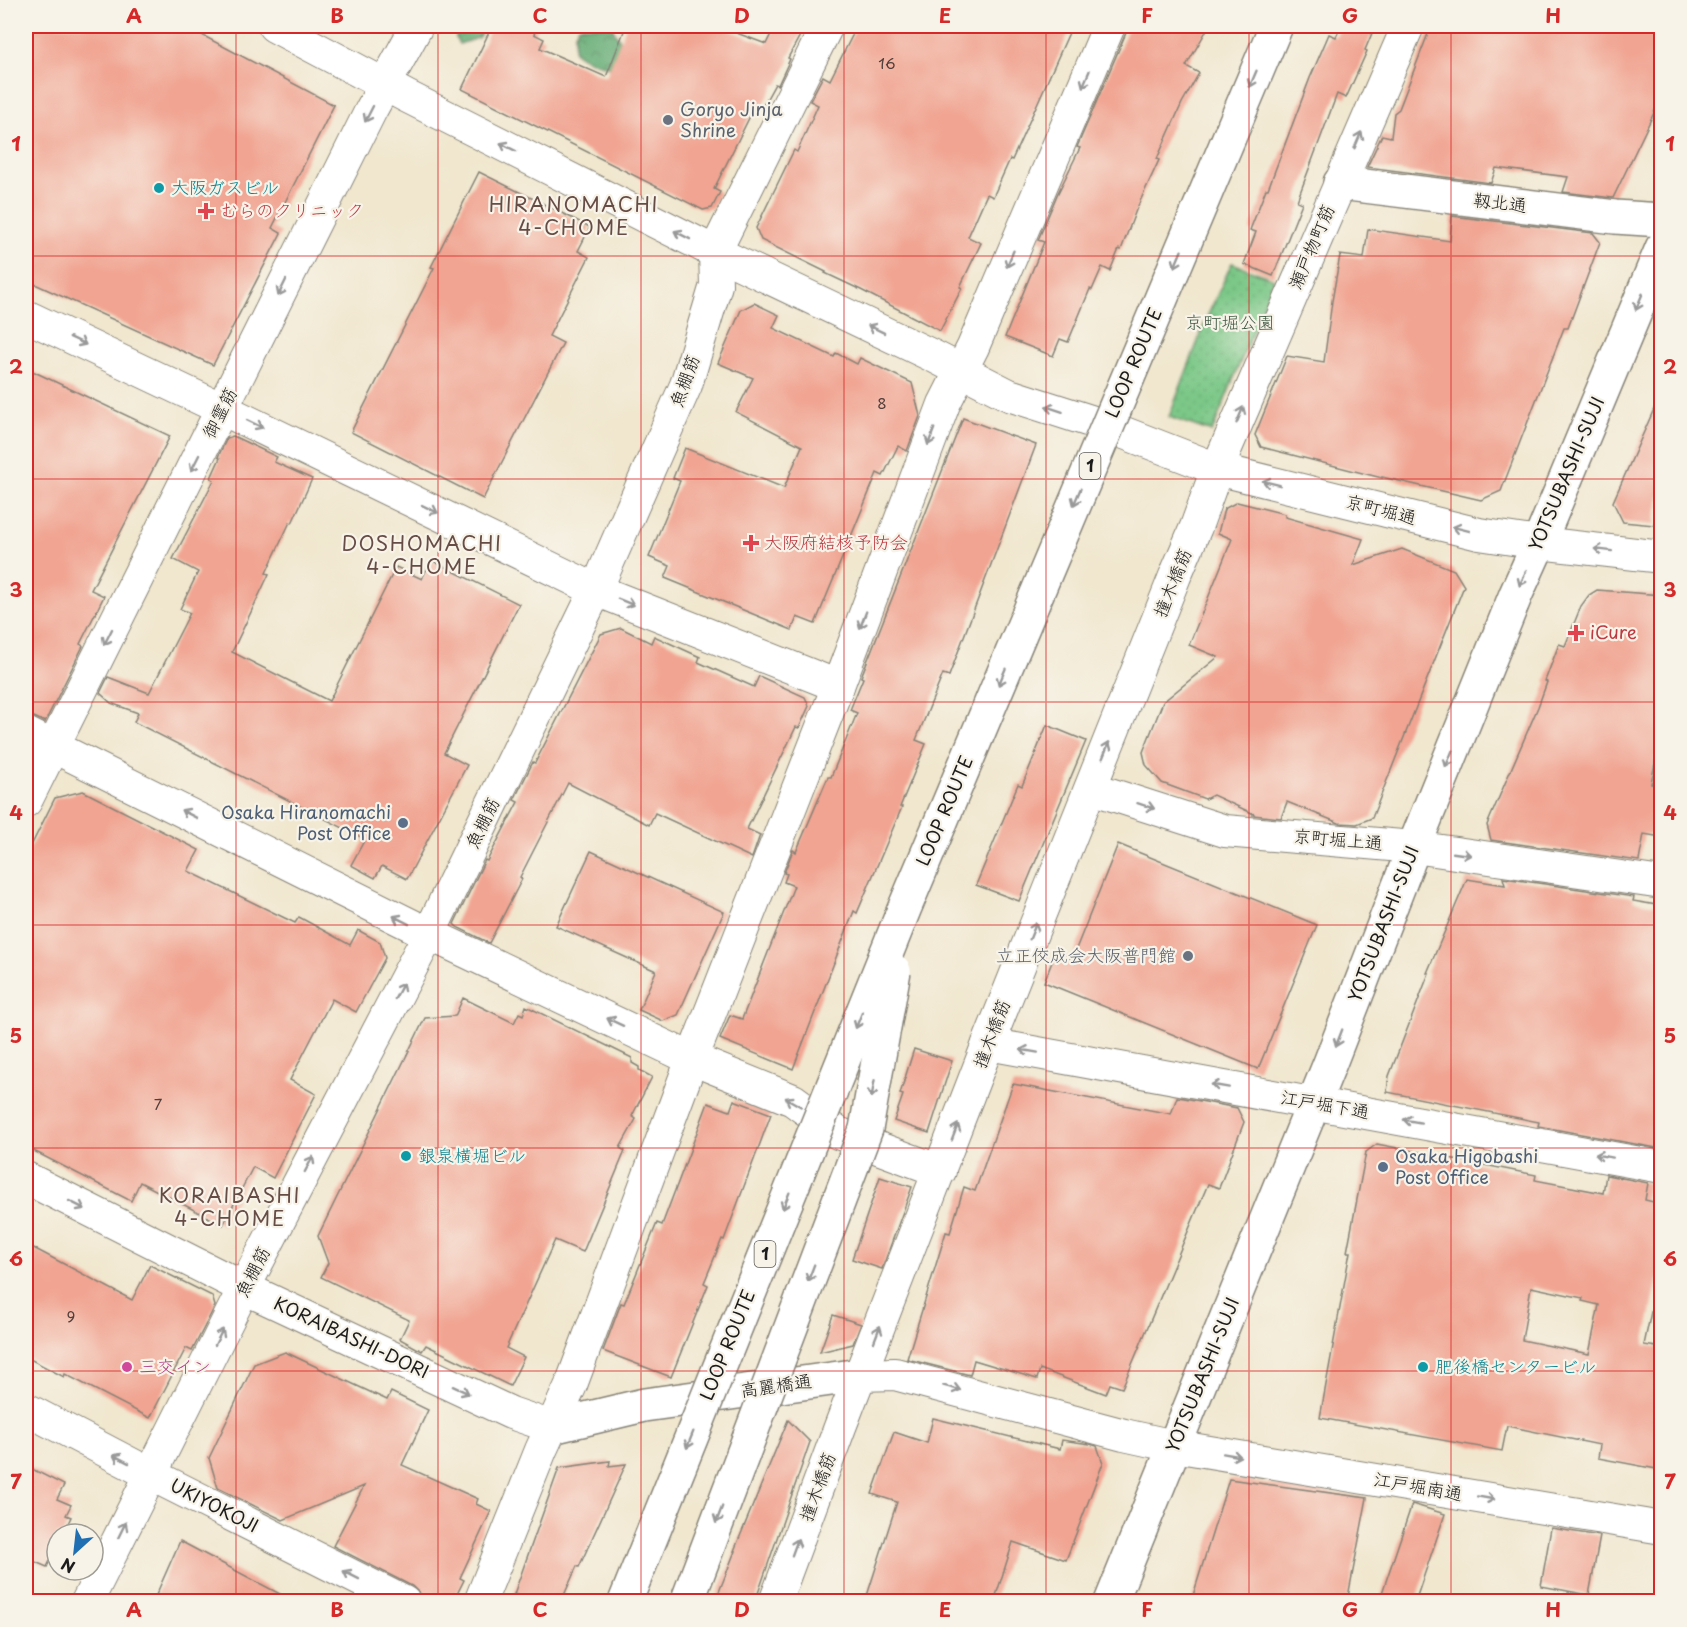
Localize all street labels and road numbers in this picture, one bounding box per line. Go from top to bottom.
street label: 靱北通 [1472,185,1529,218]
street label: 瀬戸物町筋 [1281,200,1341,293]
street label: LOOP ROUTE [1097,303,1168,422]
street label: 魚棚筋 [662,350,706,410]
street label: 御霊筋 [194,382,243,443]
street label: YOTSUBASHI-SUJI [1521,392,1610,555]
road number: 1 [1080,453,1100,479]
street label: 京町堀通 [1343,487,1420,530]
street label: 撞木橋筋 [1146,544,1198,621]
street label: LOOP ROUTE [908,751,979,870]
street label: 魚棚筋 [458,792,506,853]
street label: 京町堀上通 [1292,821,1384,856]
street label: YOTSUBASHI-SUJI [1340,841,1425,1006]
street label: 撞木橋筋 [965,995,1016,1072]
street label: 江戸堀下通 [1279,1082,1372,1125]
street label: 魚棚筋 [227,1241,276,1302]
road number: 1 [754,1241,776,1267]
street label: LOOP ROUTE [692,1285,761,1404]
street label: KORAIBASHI-DORI [270,1289,434,1384]
street label: YOTSUBASHI-SUJI [1158,1293,1245,1456]
street label: 高麗橋通 [738,1366,813,1403]
street label: 撞木橋筋 [792,1448,842,1525]
street label: 江戸堀南通 [1372,1464,1465,1507]
street label: UKIYOKOJI [166,1471,264,1538]

